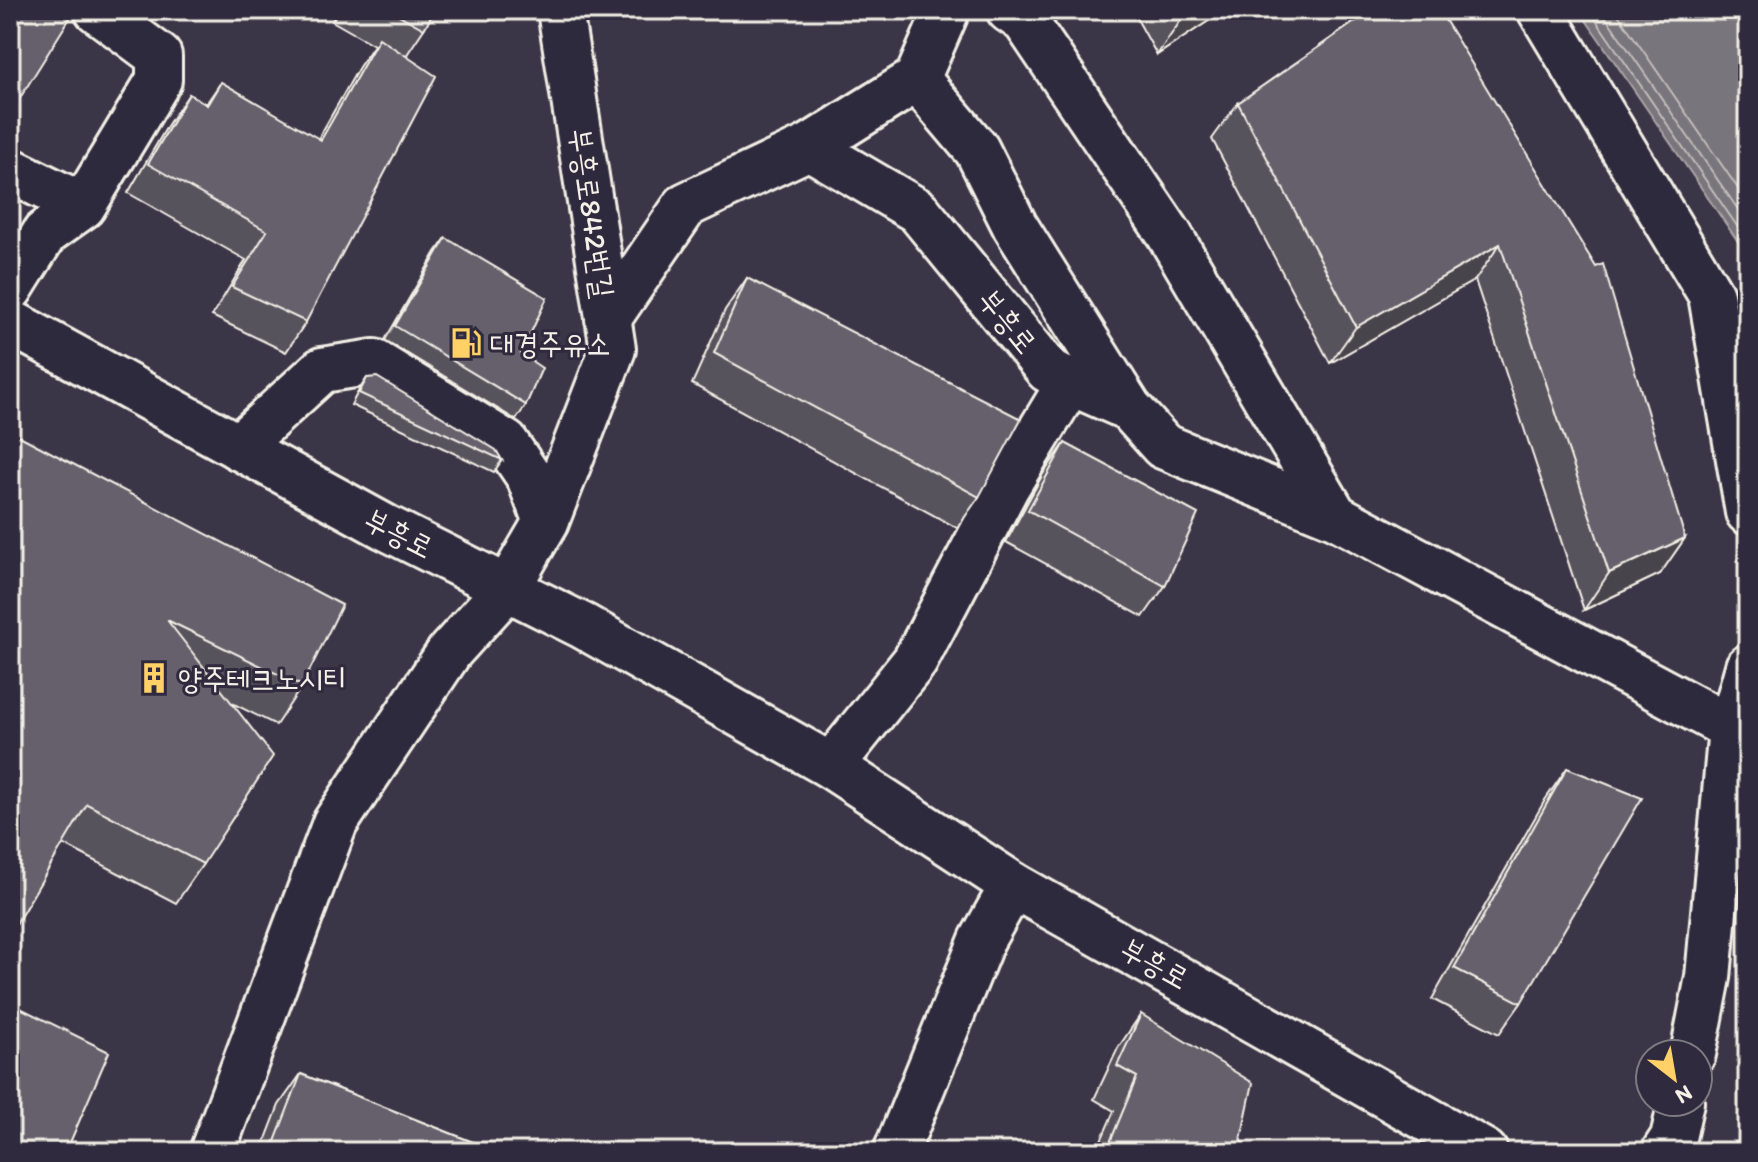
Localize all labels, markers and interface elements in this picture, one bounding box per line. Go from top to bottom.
street label: 부흥로842번길 [562,126,622,300]
street label: 부흥로 [971,281,1045,361]
place label: 대경주유소 [490,325,611,362]
fuel station icon: 대경주유소 [449,326,483,360]
street label: 부흥로 [358,500,440,566]
place label: 양주테크노시티 [178,660,347,697]
building icon: 양주테크노시티 [137,661,171,695]
street label: 부흥로 [1114,929,1196,997]
north arrow [1634,1038,1714,1118]
text: N [1671,1079,1697,1110]

